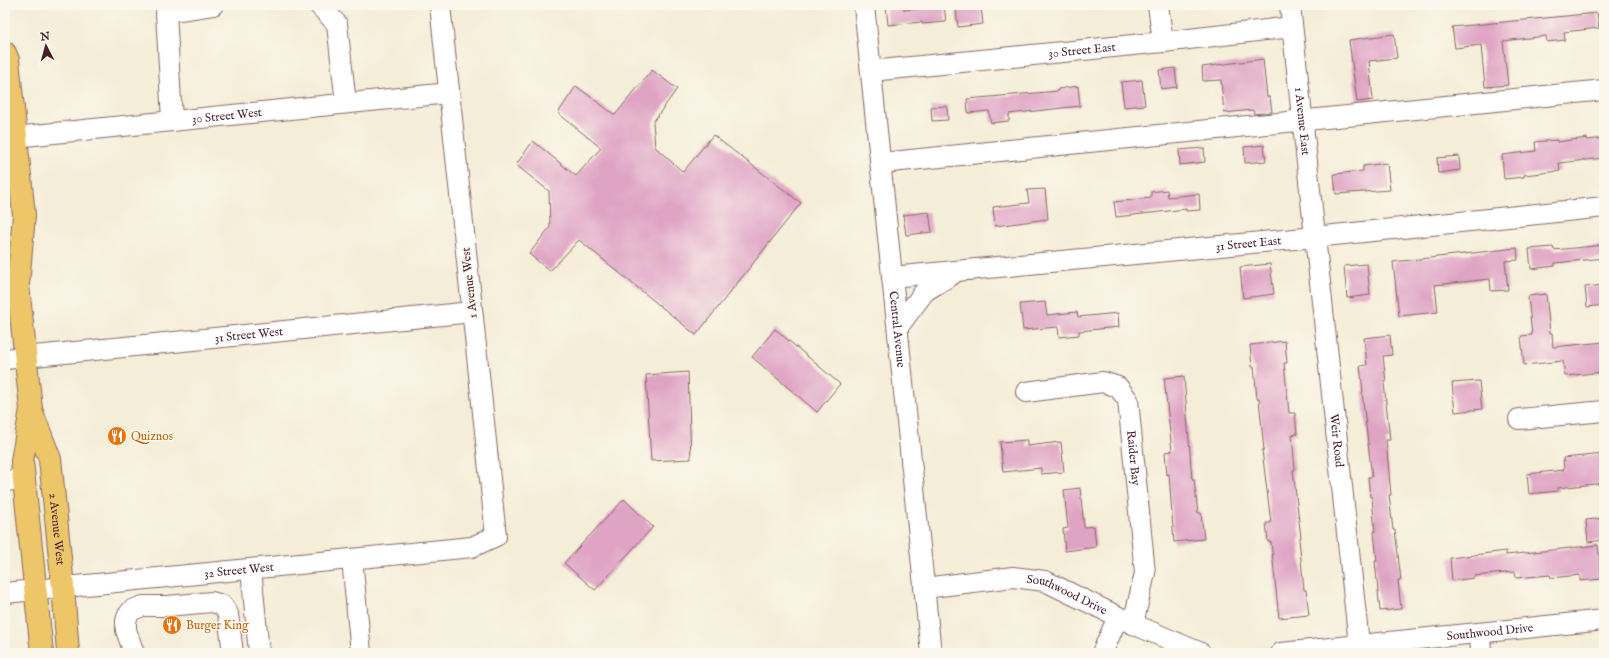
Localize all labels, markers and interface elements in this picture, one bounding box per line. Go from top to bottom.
north arrow [26,26,66,66]
text: N [39,30,51,45]
street label: 30 Street East [1048,40,1116,61]
street label: 1 Avenue East [1291,87,1313,156]
street label: 30 Street West [191,105,263,127]
street label: 31 Street East [1215,233,1282,254]
street label: 1 Avenue West [458,247,481,319]
street label: Central Avenue [886,290,908,369]
street label: 31 Street West [214,324,284,346]
street label: Weir Road [1326,413,1347,469]
restaurant icon: Quiznos [106,425,128,447]
place label: Quiznos [131,429,173,444]
street label: Raider Bay [1123,430,1143,486]
street label: 2 Avenue West [46,492,68,566]
street label: 32 Street West [203,560,274,581]
street label: Southwood Drive [1026,572,1110,618]
restaurant icon: Burger King [161,614,183,636]
place label: Burger King [186,618,249,633]
street label: Southwood Drive [1446,620,1534,644]

